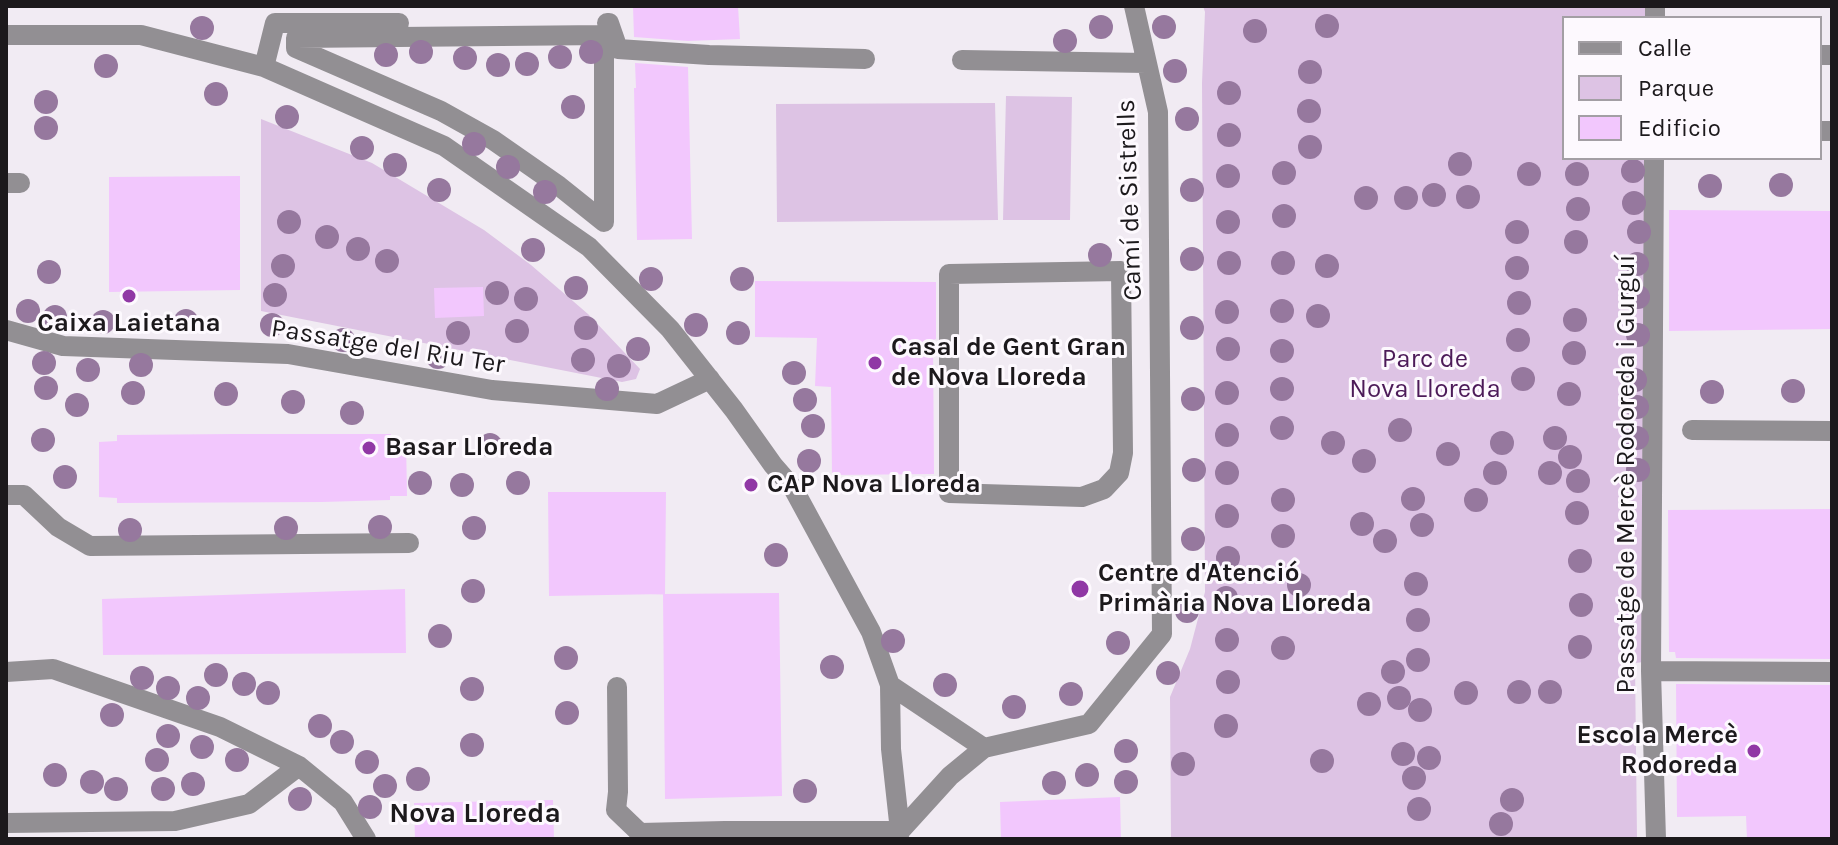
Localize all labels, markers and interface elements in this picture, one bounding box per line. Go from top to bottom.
legend [1562,16,1822,160]
text: Calle [1638,34,1692,62]
text: Parque [1638,74,1714,102]
street label: Camí de Sistrells [1111,99,1149,301]
text: Edificio [1638,114,1721,142]
street label: Passatge de Mercè Rodoreda i Gurguí [1611,255,1643,693]
marker: Caixa Laietana [120,287,138,305]
place label: Caixa Laietana [37,308,221,340]
street label: Passatge del Riu Ter [269,313,507,381]
place label: Casal de Gent Gran de Nova Lloreda [891,332,1126,394]
park label: Parc de Nova Lloreda [1349,344,1501,406]
marker: Casal de Gent Gran de Nova Lloreda [866,354,884,372]
place label: Basar Lloreda [385,432,553,464]
marker: Basar Lloreda [360,439,378,457]
place label: CAP Nova Lloreda [767,469,981,501]
marker: CAP Nova Lloreda [742,476,760,494]
place label: Centre d'Atenció Primària Nova Lloreda [1098,558,1372,620]
marker: Centre d'Atenció Primària Nova Lloreda [1069,578,1091,600]
place label: Escola Mercè Rodoreda [1577,720,1738,782]
marker: Escola Mercè Rodoreda [1745,742,1763,760]
district label: Nova Lloreda [389,797,561,831]

